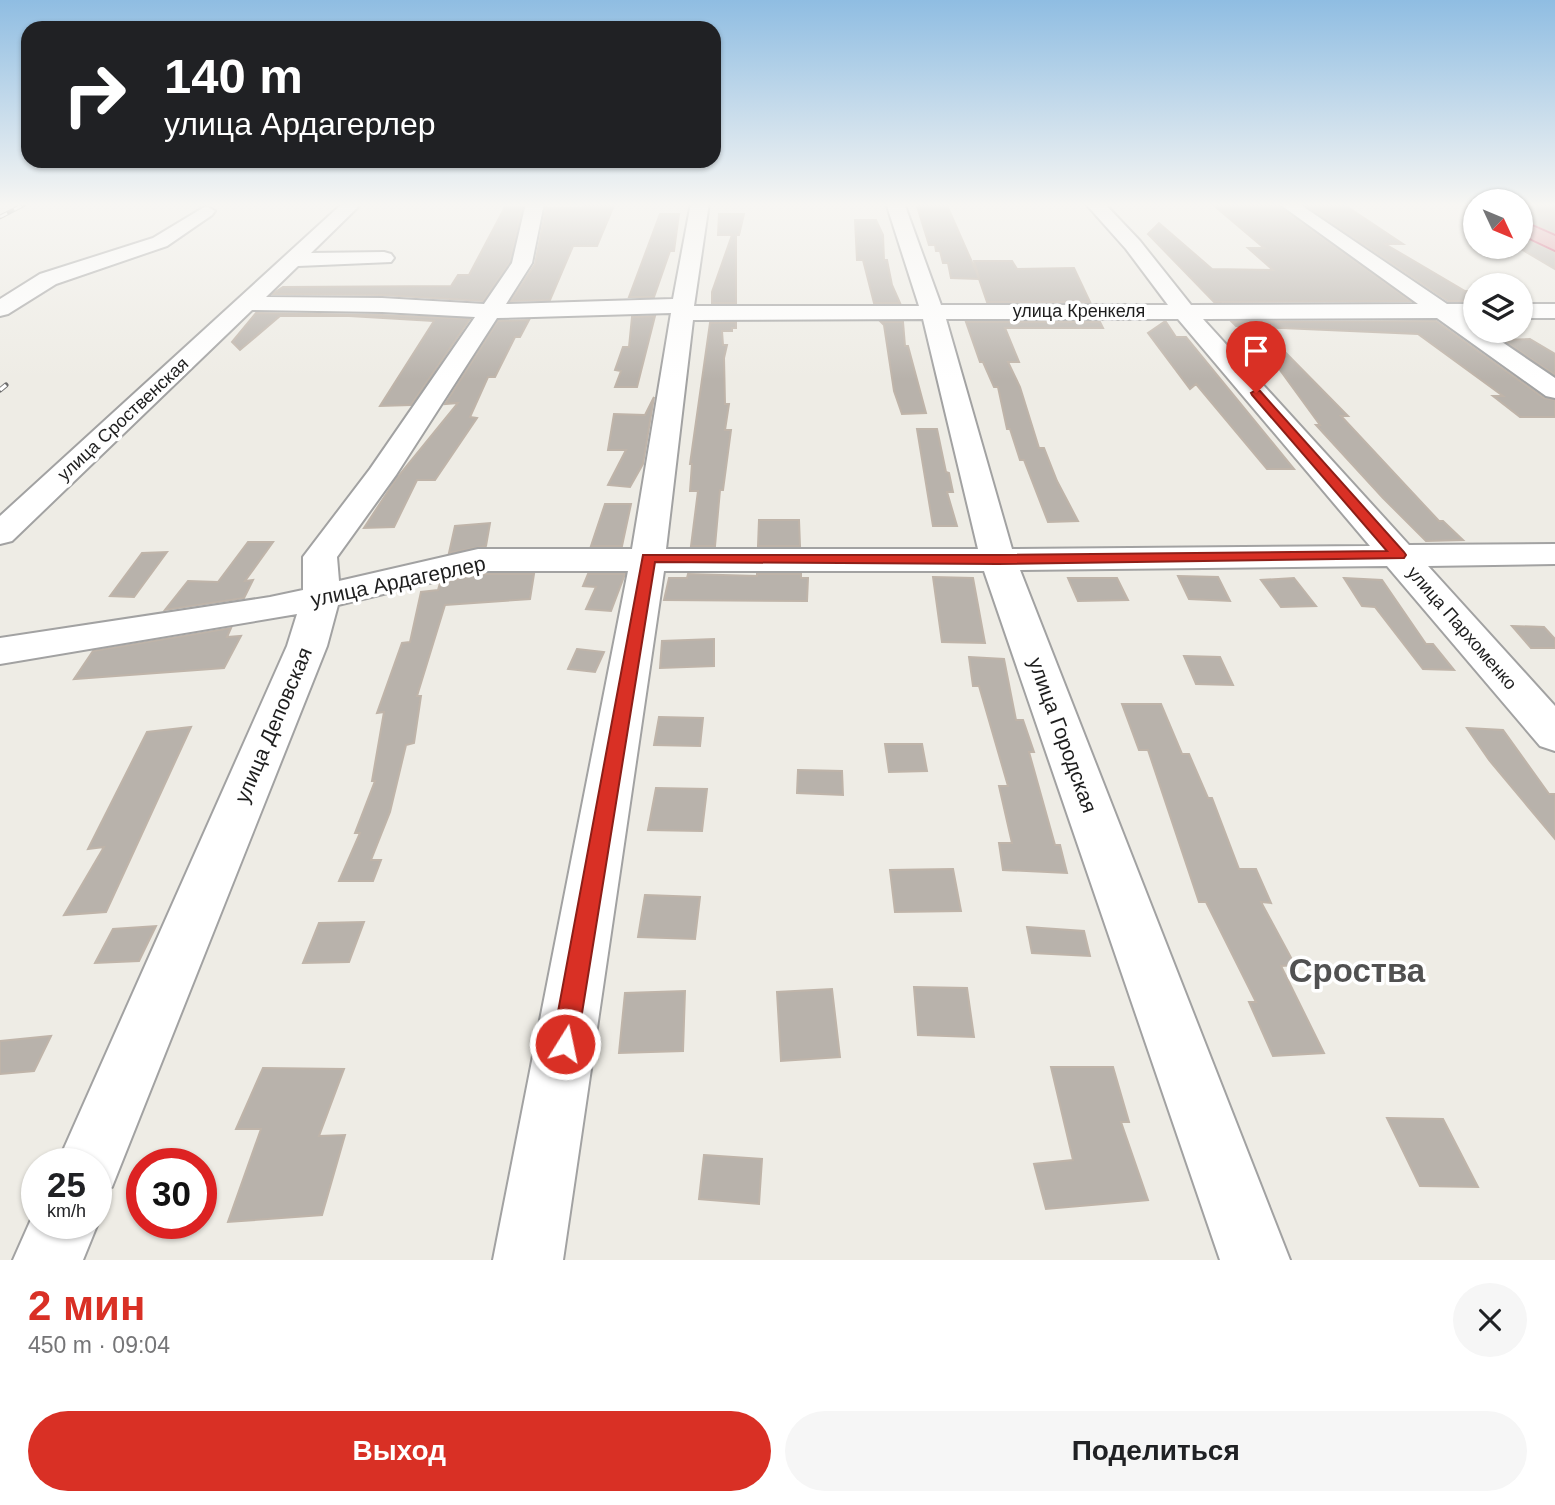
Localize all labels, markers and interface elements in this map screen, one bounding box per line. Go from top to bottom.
icon: right [49,49,140,140]
text: 140 m [164,49,303,103]
text: улица Ардагерлер [164,106,435,142]
north arrow [1463,189,1533,259]
map controls [1463,189,1533,343]
button: layers [1463,273,1533,343]
street label: улица Кренкеля [1013,301,1145,321]
pin [1226,321,1286,393]
icon: arrive [1237,332,1275,370]
street label: улица Сроственская [54,353,192,485]
street label: улица Ардагерлер [308,551,488,611]
street label: улица Пархоменко [1403,562,1521,694]
street label: улица Деповская [230,644,316,806]
street label: улица Городская [1024,654,1102,816]
district label: Сроства [1289,952,1426,989]
position arrow [528,1007,602,1081]
speed limit sign: 30 [126,1148,217,1239]
text: 25 [47,1165,86,1204]
text: km/h [47,1201,86,1221]
text: 2 мин [28,1282,145,1329]
button: close [1453,1283,1527,1357]
text: 450 m · 09:04 [28,1332,170,1358]
button: Выход [28,1411,771,1491]
button: Поделиться [785,1411,1527,1491]

